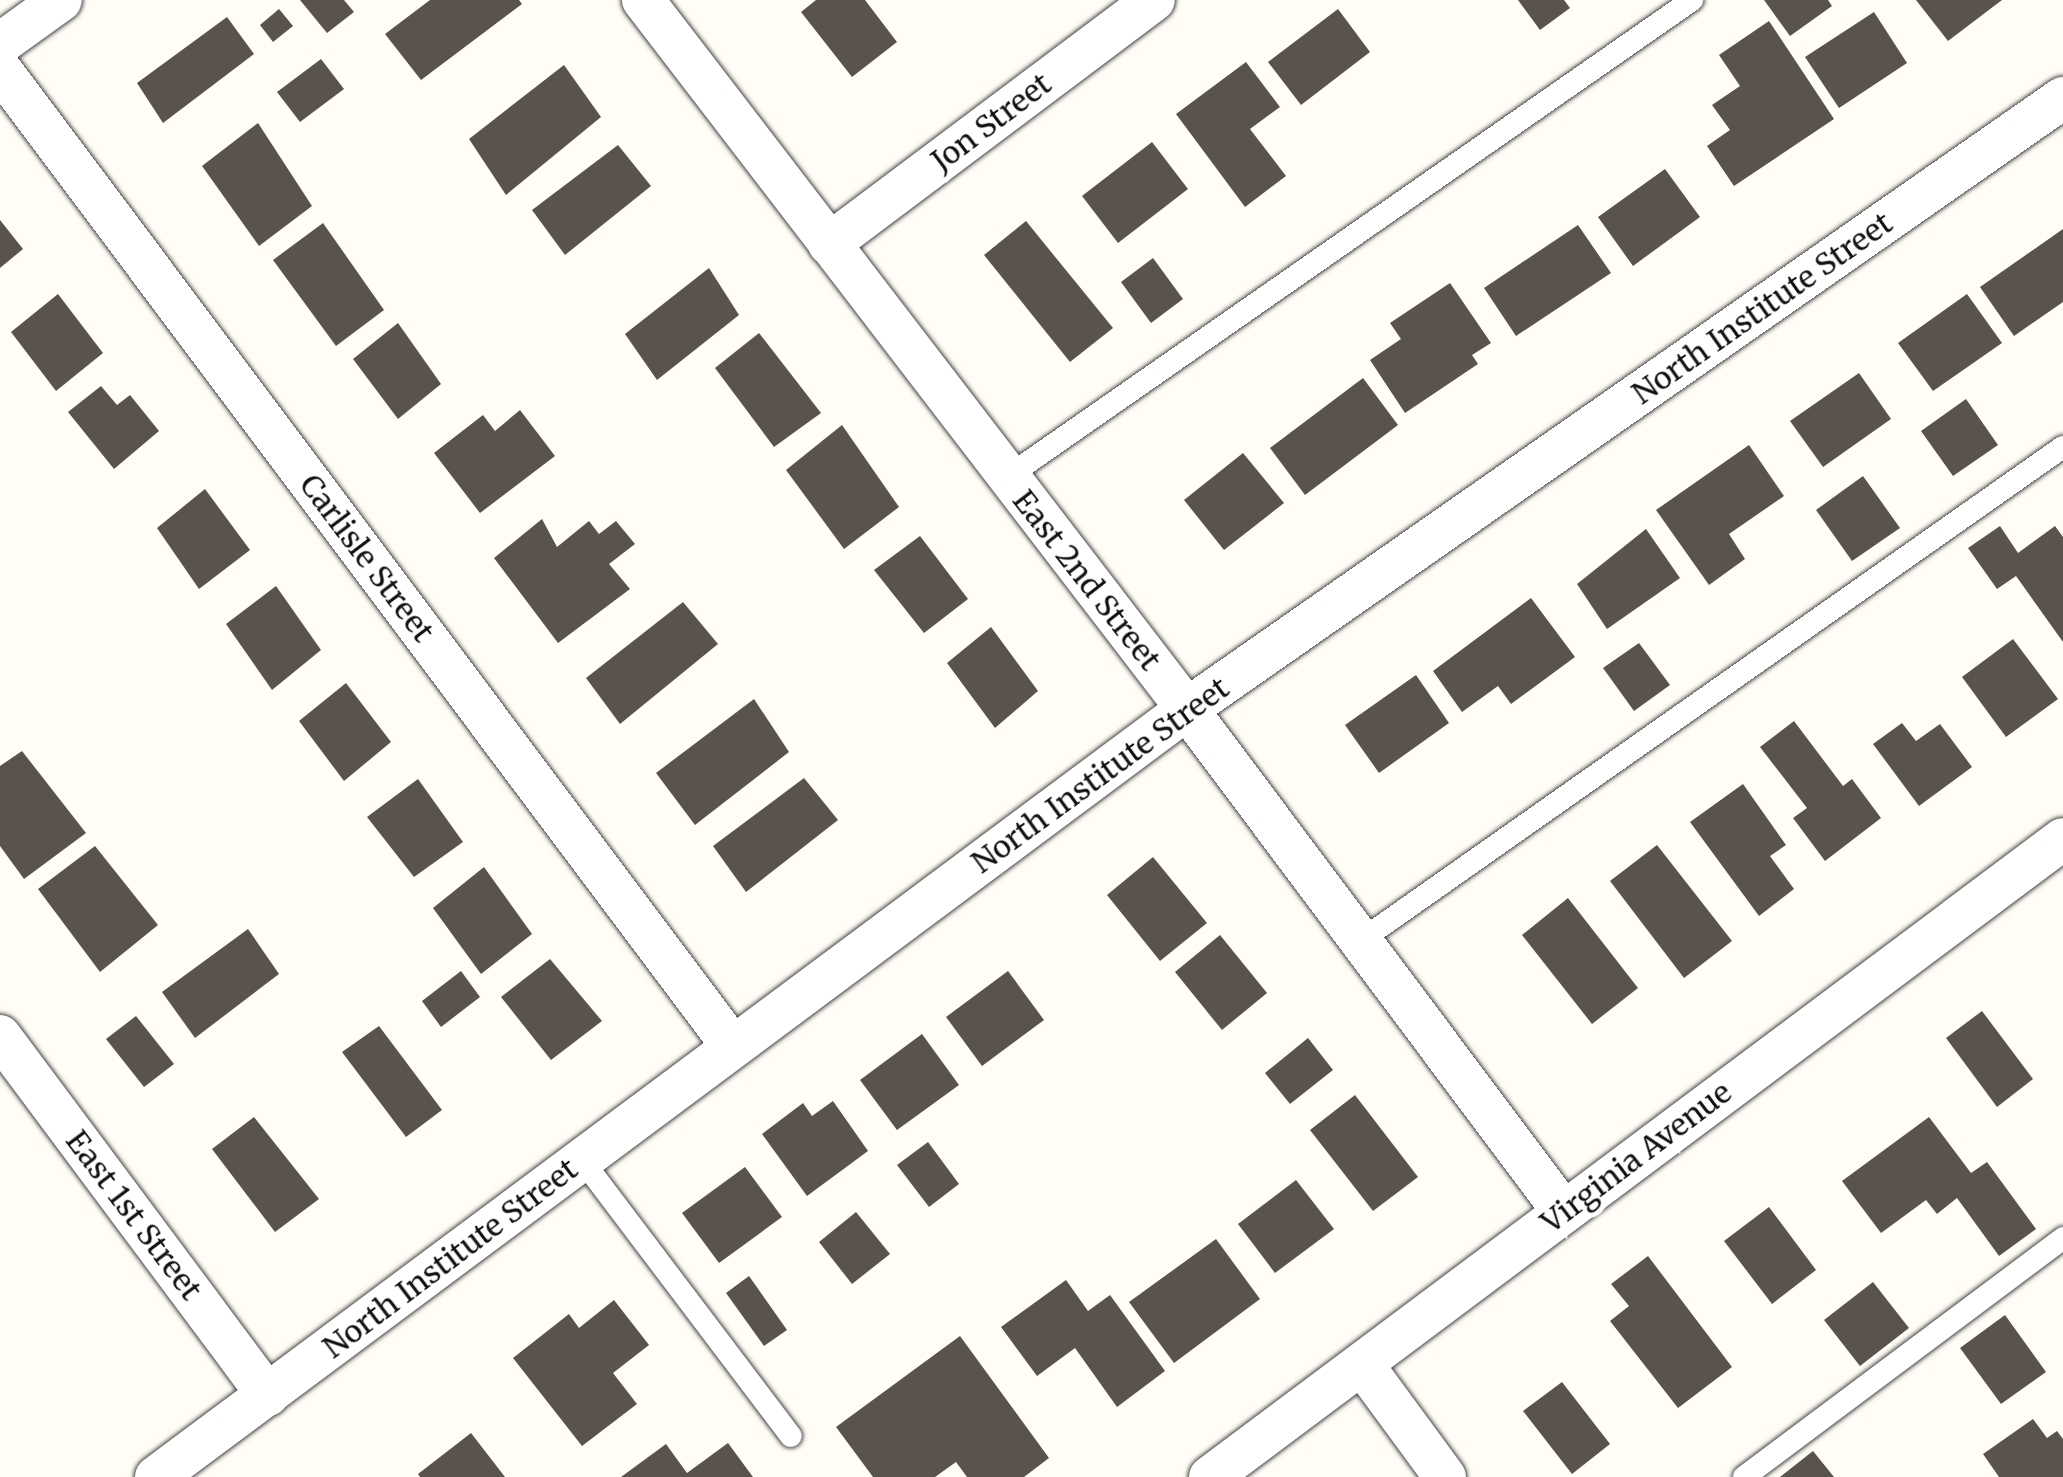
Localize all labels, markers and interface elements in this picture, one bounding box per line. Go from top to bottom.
street label: Jon Street [924,65,1058,179]
street label: North Institute Street [1625,205,1899,411]
street label: Carlisle Street [292,467,442,649]
street label: East 2nd Street [1006,483,1168,677]
street label: North Institute Street [964,670,1236,880]
street label: Virginia Avenue [1534,1074,1738,1240]
street label: East 1st Street [59,1123,209,1307]
street label: North Institute Street [316,1151,584,1365]

